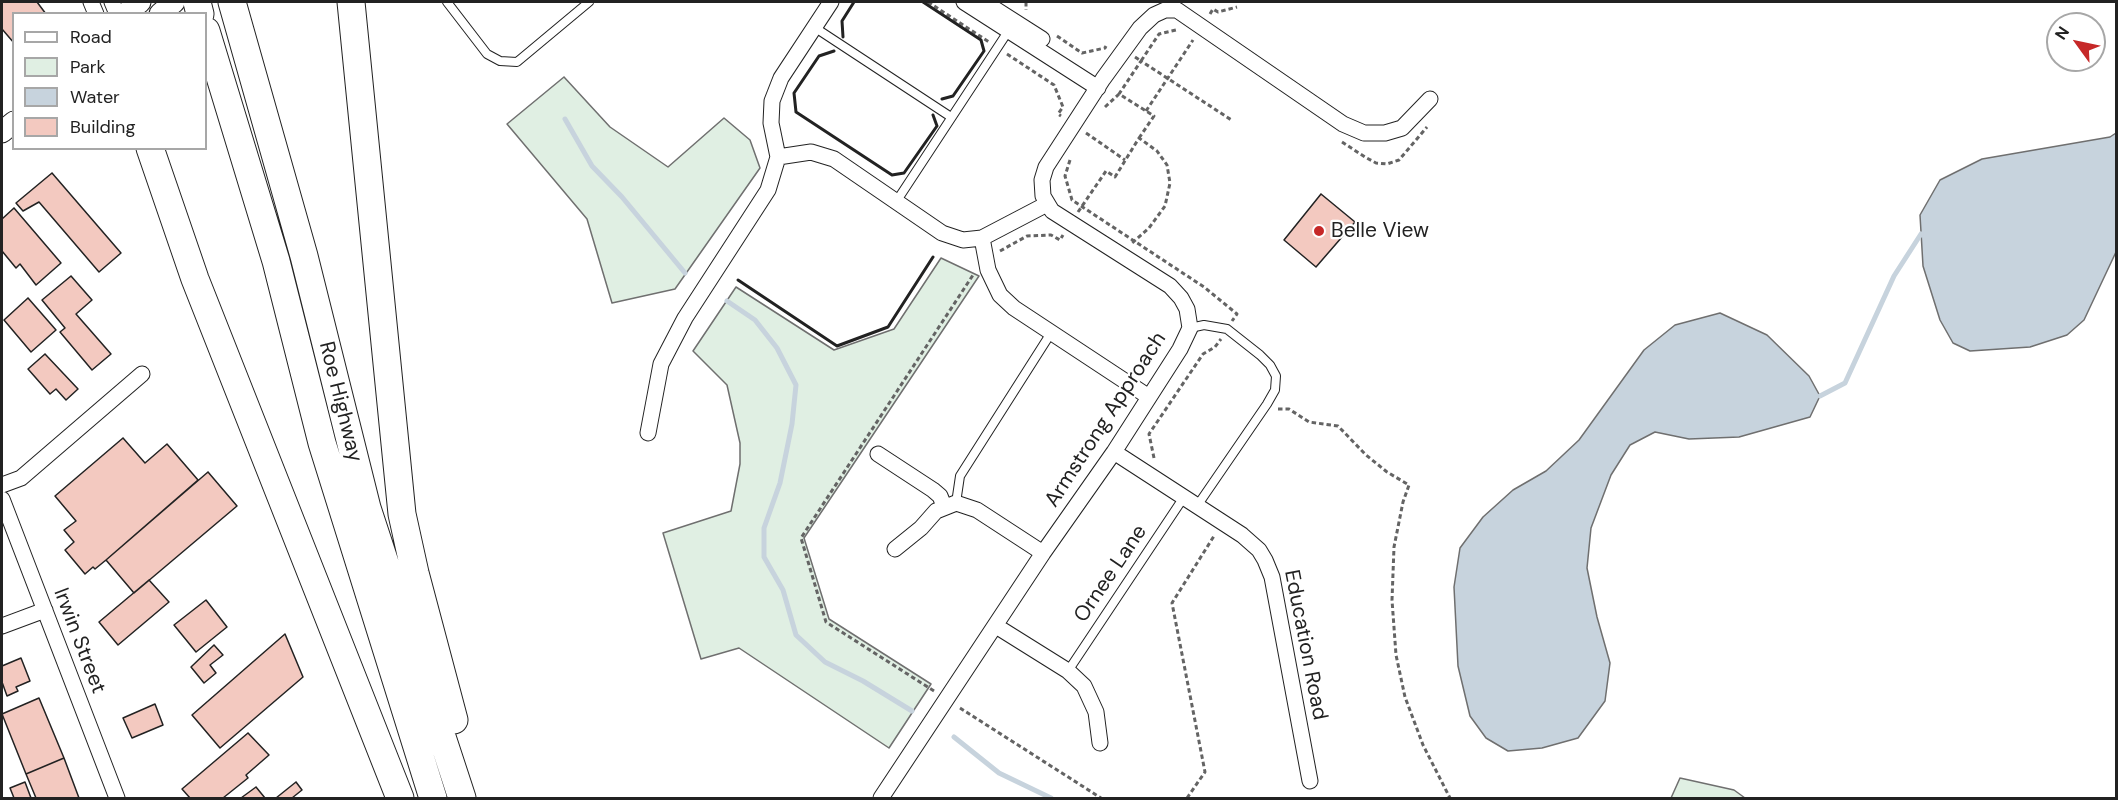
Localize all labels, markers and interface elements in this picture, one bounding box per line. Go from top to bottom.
legend [12,12,207,150]
north arrow [2046,12,2106,72]
text: N [2050,22,2074,44]
text: Road [70,25,112,49]
text: Park [70,55,106,79]
text: Water [70,85,120,109]
text: Building [70,115,135,139]
place label: Belle View [1331,218,1429,244]
marker: Belle View [1312,224,1326,238]
street label: Armstrong Approach [1040,328,1172,512]
street label: Roe Highway [313,339,367,465]
street label: Ornee Lane [1069,521,1153,627]
street label: Education Road [1278,568,1332,722]
street label: Irwin Street [47,585,111,697]

